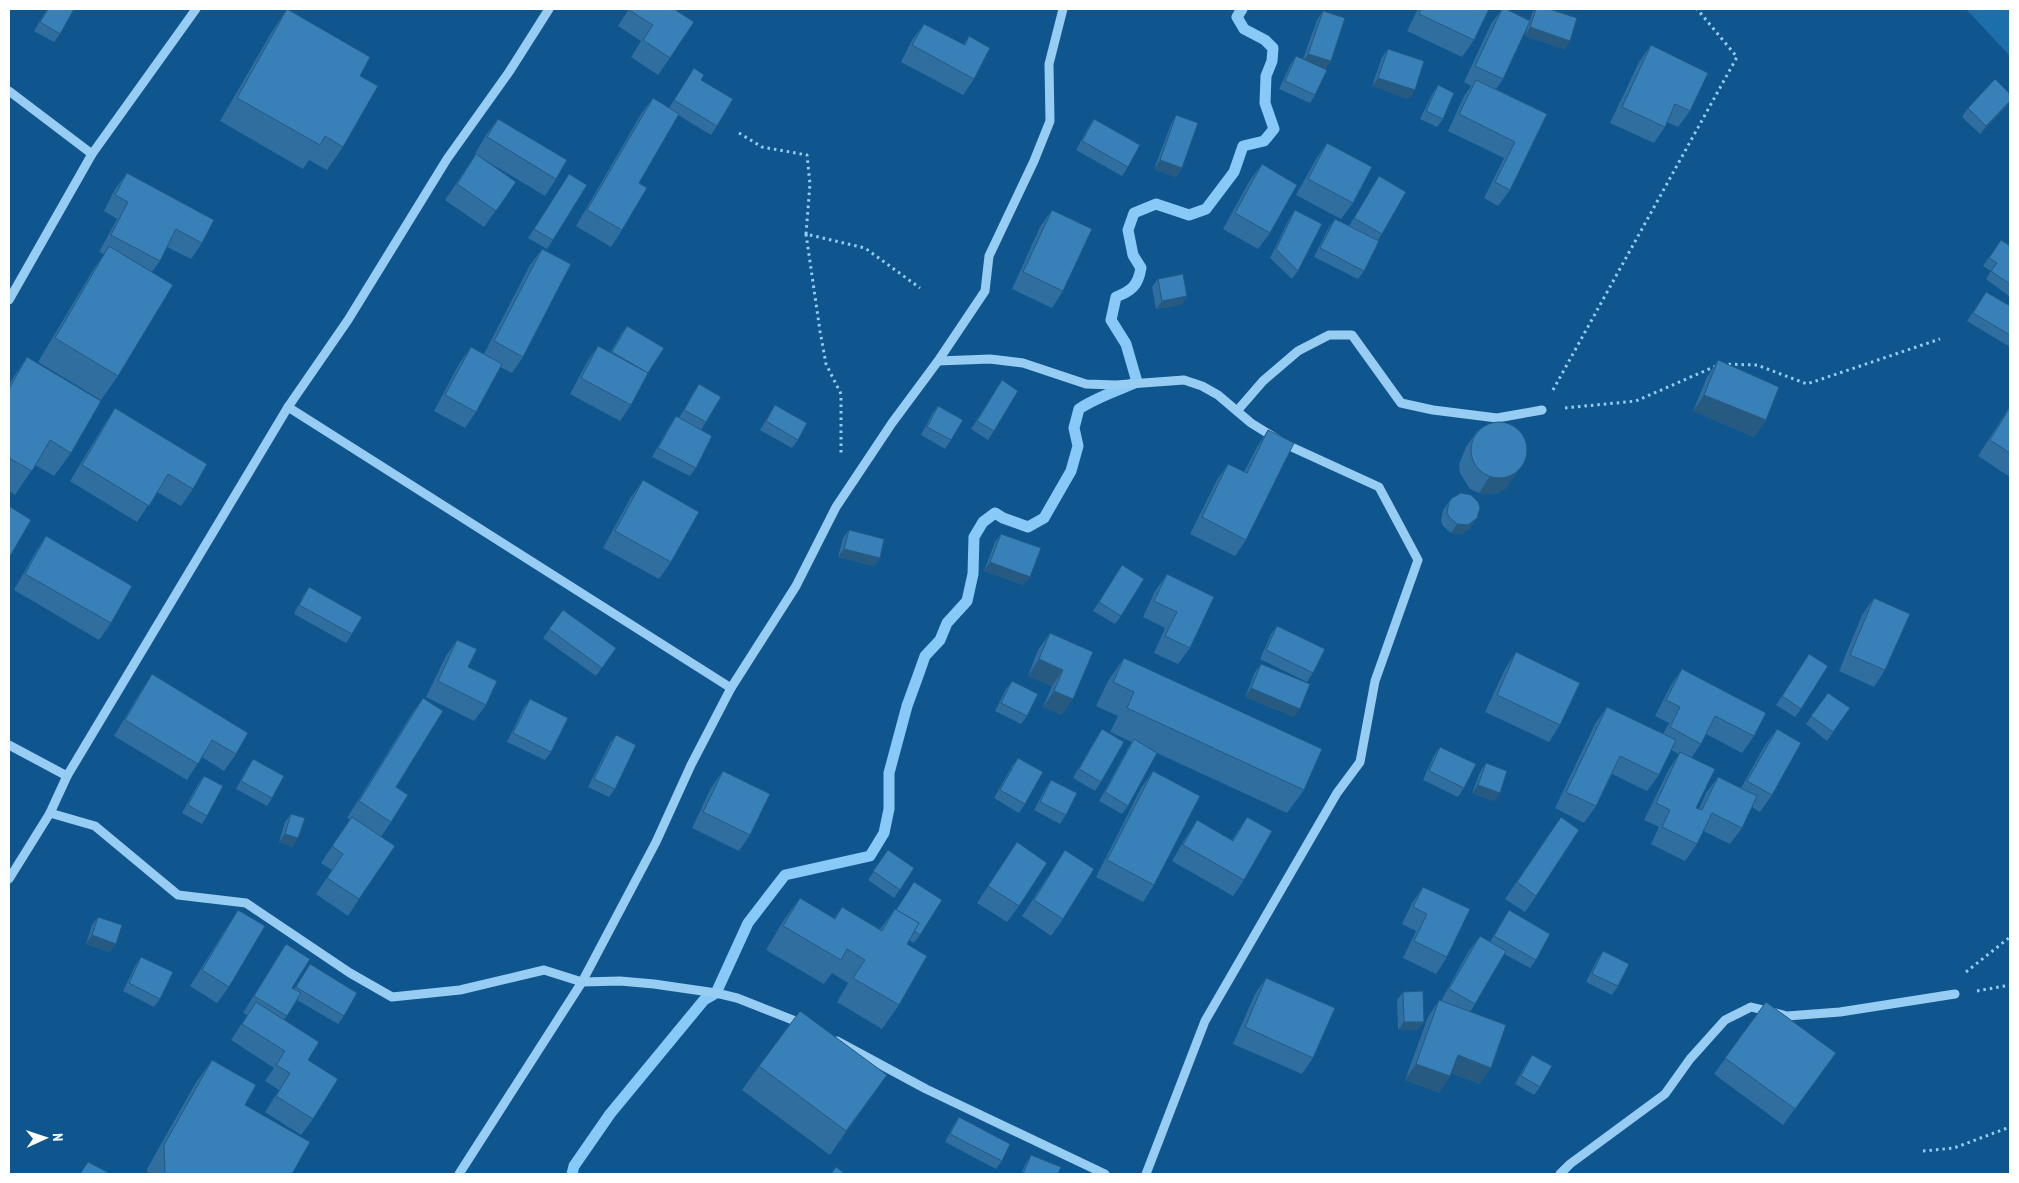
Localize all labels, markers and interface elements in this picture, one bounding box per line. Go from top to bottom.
north arrow [20,1113,70,1163]
text: N [49,1133,67,1142]

